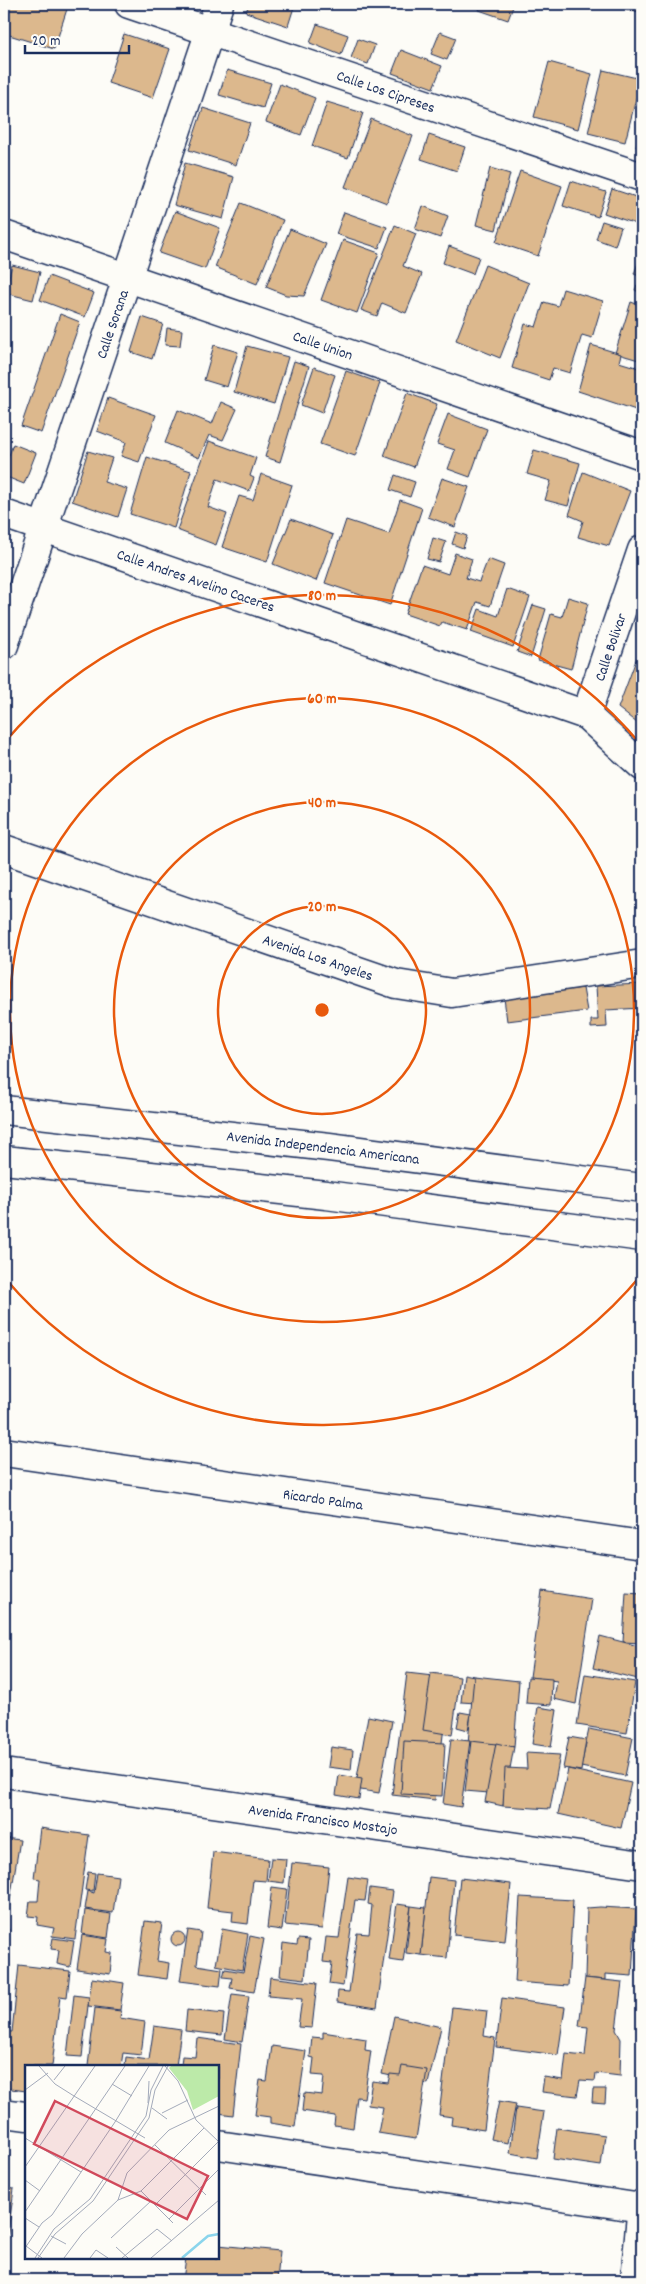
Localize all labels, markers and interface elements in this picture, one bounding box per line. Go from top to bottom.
scale bar [25,22,129,54]
text: 20 m [32,31,60,53]
street label: Calle Los Cipreses [333,66,437,120]
street label: Calle Sorana [92,286,136,362]
street label: Calle Union [289,326,355,367]
street label: Calle Andres Avelino Caceres [113,545,277,619]
text: 80 m [308,586,336,608]
street label: Calle Bolivar [590,610,634,685]
text: 60 m [307,689,337,711]
text: 40 m [308,793,336,815]
text: 20 m [308,897,336,919]
street label: Avenida Los Angeles [259,930,376,988]
centre of rings [313,1001,331,1019]
street label: Avenida Independencia Americana [225,1126,421,1172]
street label: Ricardo Palma [281,1484,365,1518]
street label: Avenida Francisco Mostajo [247,1800,399,1842]
inset map [25,2065,219,2259]

